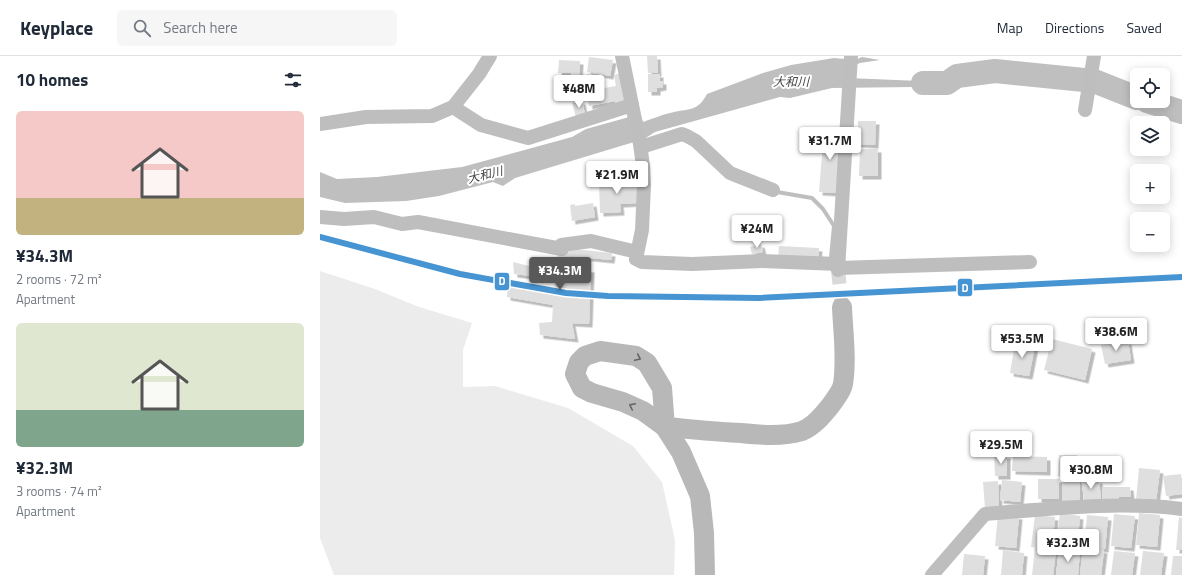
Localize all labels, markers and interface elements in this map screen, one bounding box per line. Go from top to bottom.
search box [117,10,397,46]
text: Keyplace [20,13,93,42]
text: Search here [163,16,238,39]
icon: search [131,17,153,39]
text: Map [997,17,1023,38]
text: Directions [1045,17,1104,38]
text: Saved [1126,17,1162,38]
text: 10 homes [16,67,88,93]
map controls [1130,68,1170,252]
button: locate [1130,68,1170,108]
icon: filters [282,69,304,91]
water label: 大和川 [773,72,811,91]
pin: ¥48M [555,75,603,109]
text: ¥48M [563,78,596,98]
button: layers [1130,116,1170,156]
pin: ¥31.7M [797,127,863,161]
text: ¥31.7M [808,130,852,150]
icon: home [124,137,196,209]
water label: 大和川 [465,160,507,188]
pin: ¥21.9M [584,161,650,195]
text: ¥21.9M [595,164,639,184]
button: + [1130,164,1170,204]
button: − [1130,212,1170,252]
pin: ¥24M [733,215,781,249]
text: ¥24M [741,218,774,238]
text: ¥34.3M [16,243,73,269]
pin: ¥34.3M [527,257,593,291]
text: ¥34.3M [538,260,582,280]
text: 2 rooms · 72 m² [16,269,102,289]
line badge: D [494,272,510,291]
text: D [498,273,506,289]
line badge: D [957,278,973,297]
text: D [961,280,969,296]
text: Apartment [16,289,75,309]
pin: ¥38.6M [1083,318,1149,352]
text: ¥38.6M [1094,321,1138,341]
pin: ¥53.5M [989,325,1055,359]
text: ¥53.5M [1000,328,1044,348]
icon: home [124,349,196,421]
one-way arrow [634,353,641,361]
one-way arrow [628,403,636,411]
pin: ¥29.5M [968,431,1034,465]
text: ¥29.5M [979,434,1023,454]
text: ¥32.3M [16,455,73,481]
pin: ¥30.8M [1058,456,1124,490]
text: ¥30.8M [1069,459,1113,479]
text: 3 rooms · 74 m² [16,481,102,501]
text: Apartment [16,501,75,521]
pin: ¥32.3M [1035,529,1101,563]
text: ¥32.3M [1046,532,1090,552]

